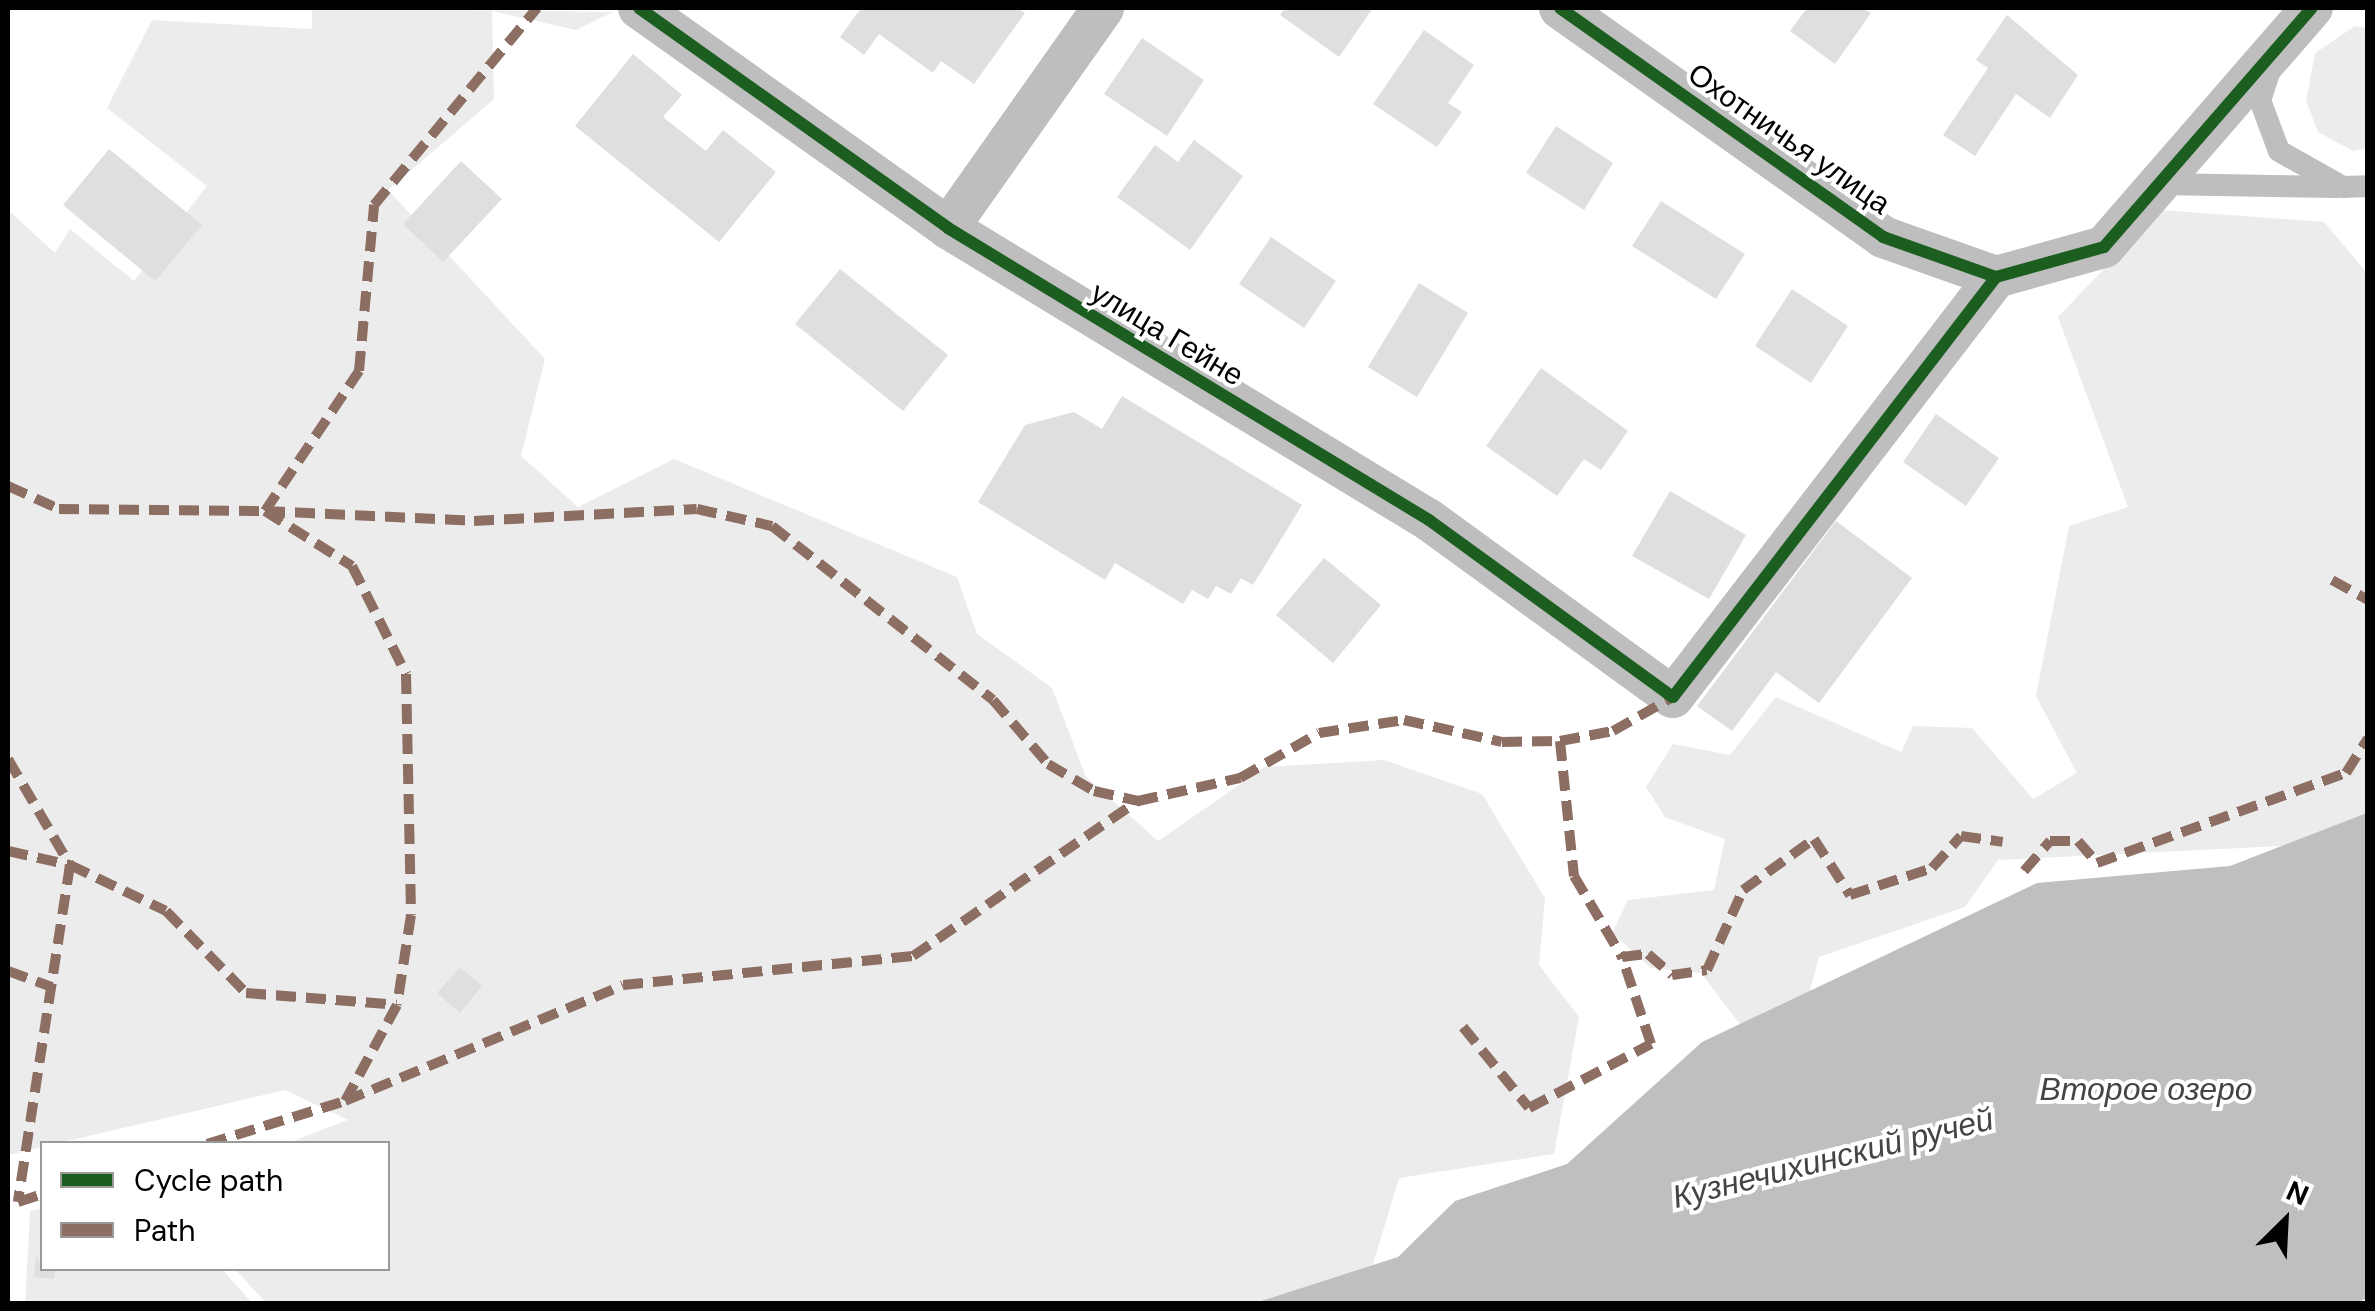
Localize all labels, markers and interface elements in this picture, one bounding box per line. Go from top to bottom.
street label: Охотничья улица [1681,56,1897,222]
street label: улица Гейне [1084,274,1250,394]
water label: Второе озеро [2039,1070,2253,1108]
water label: Кузнечихинский ручей [1669,1100,1997,1216]
legend [40,1141,390,1271]
text: Cycle path [134,1161,283,1200]
north arrow [2235,1171,2335,1271]
text: N [2281,1172,2314,1214]
text: Path [134,1211,196,1250]

